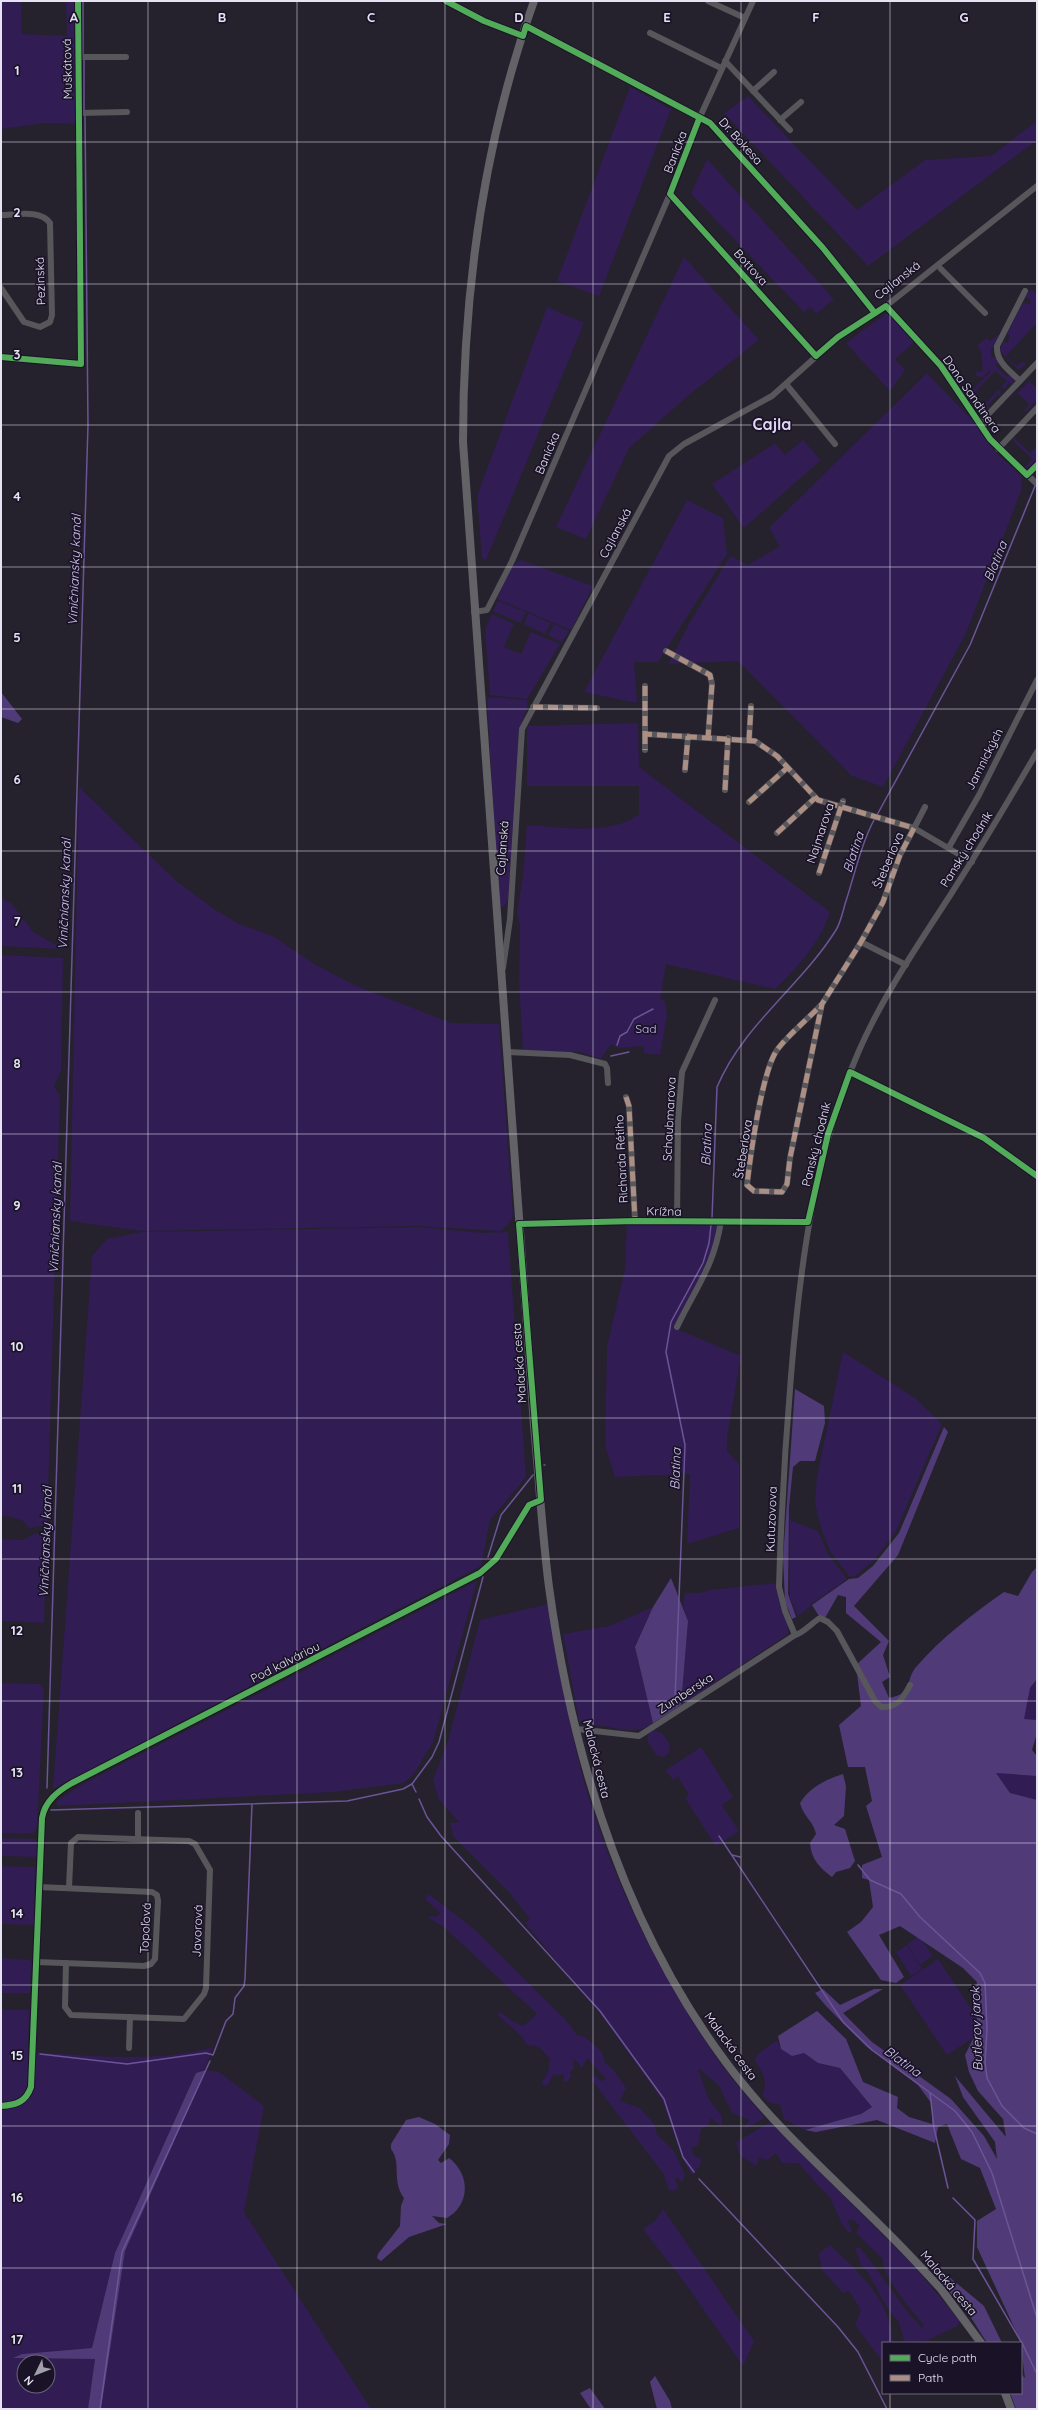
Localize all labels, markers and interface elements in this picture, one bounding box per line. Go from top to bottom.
text: A [70,9,79,25]
text: B [218,9,226,25]
text: C [367,9,375,25]
text: D [514,9,524,25]
text: E [663,9,671,25]
text: F [812,9,820,25]
text: G [959,9,969,25]
street label: Muškátová [59,38,75,100]
text: 1 [14,62,20,78]
street label: Dr. Bokesa [716,114,766,168]
street label: Banícka [660,129,690,175]
text: 2 [13,204,21,220]
street label: Bottova [731,246,771,288]
street label: Pezinská [32,257,48,305]
street label: Cajlanská [871,257,923,303]
text: 3 [14,346,21,362]
street label: Dona Sandtnera [940,352,1004,436]
district label: Cajla [753,414,791,434]
street label: Banícka [531,430,563,476]
text: 4 [13,488,21,504]
street label: Cajlanská [596,505,634,561]
water label: Viničniansky kanál [64,512,84,626]
water label: Blatina [980,538,1011,583]
text: 5 [13,629,21,645]
street label: Jamnických [962,726,1006,792]
text: 6 [13,771,21,787]
street label: Najmarova [803,801,837,865]
street label: Panský chodník [937,808,995,890]
street label: Cajlanská [493,820,511,876]
water label: Blatina [839,829,867,874]
street label: Šteberlova [869,830,907,890]
water label: Viničniansky kanál [54,836,74,950]
text: 7 [13,913,21,929]
park label: Sad [635,1021,657,1036]
text: 8 [13,1055,21,1071]
street label: Schaubmarova [659,1076,679,1162]
street label: Panský chodník [798,1100,834,1188]
street label: Richarda Rétiho [611,1114,631,1204]
street label: Šteberlova [731,1118,755,1180]
water label: Blatina [697,1123,715,1166]
water label: Viničniansky kanál [45,1160,65,1274]
text: 9 [13,1197,21,1213]
street label: Krížna [646,1203,682,1219]
street label: Malacká cesta [509,1322,529,1404]
text: 10 [10,1338,24,1354]
water label: Blatina [666,1447,684,1490]
text: 11 [12,1480,22,1496]
water label: Viničniansky kanál [35,1484,55,1598]
street label: Kutuzovova [762,1486,780,1552]
text: 12 [11,1622,23,1638]
street label: Pod kalváriou [248,1638,322,1686]
street label: Zumberska [654,1669,716,1717]
street label: Malacká cesta [580,1718,614,1800]
text: 13 [11,1764,23,1780]
street label: Topoľová [136,1902,154,1954]
street label: Javorová [189,1904,205,1958]
text: 14 [11,1905,24,1921]
water label: Butlerov jarok [966,1986,985,2071]
street label: Malacká cesta [701,2009,761,2083]
water label: Blatina [881,2042,926,2080]
text: 15 [11,2047,23,2063]
text: 16 [11,2189,23,2205]
street label: Malacká cesta [917,2247,981,2319]
text: 17 [11,2331,23,2347]
legend [882,2342,1022,2394]
text: Cycle path [918,2350,977,2365]
north arrow [16,2354,56,2394]
text: Path [918,2370,943,2385]
text: N [21,2373,37,2389]

